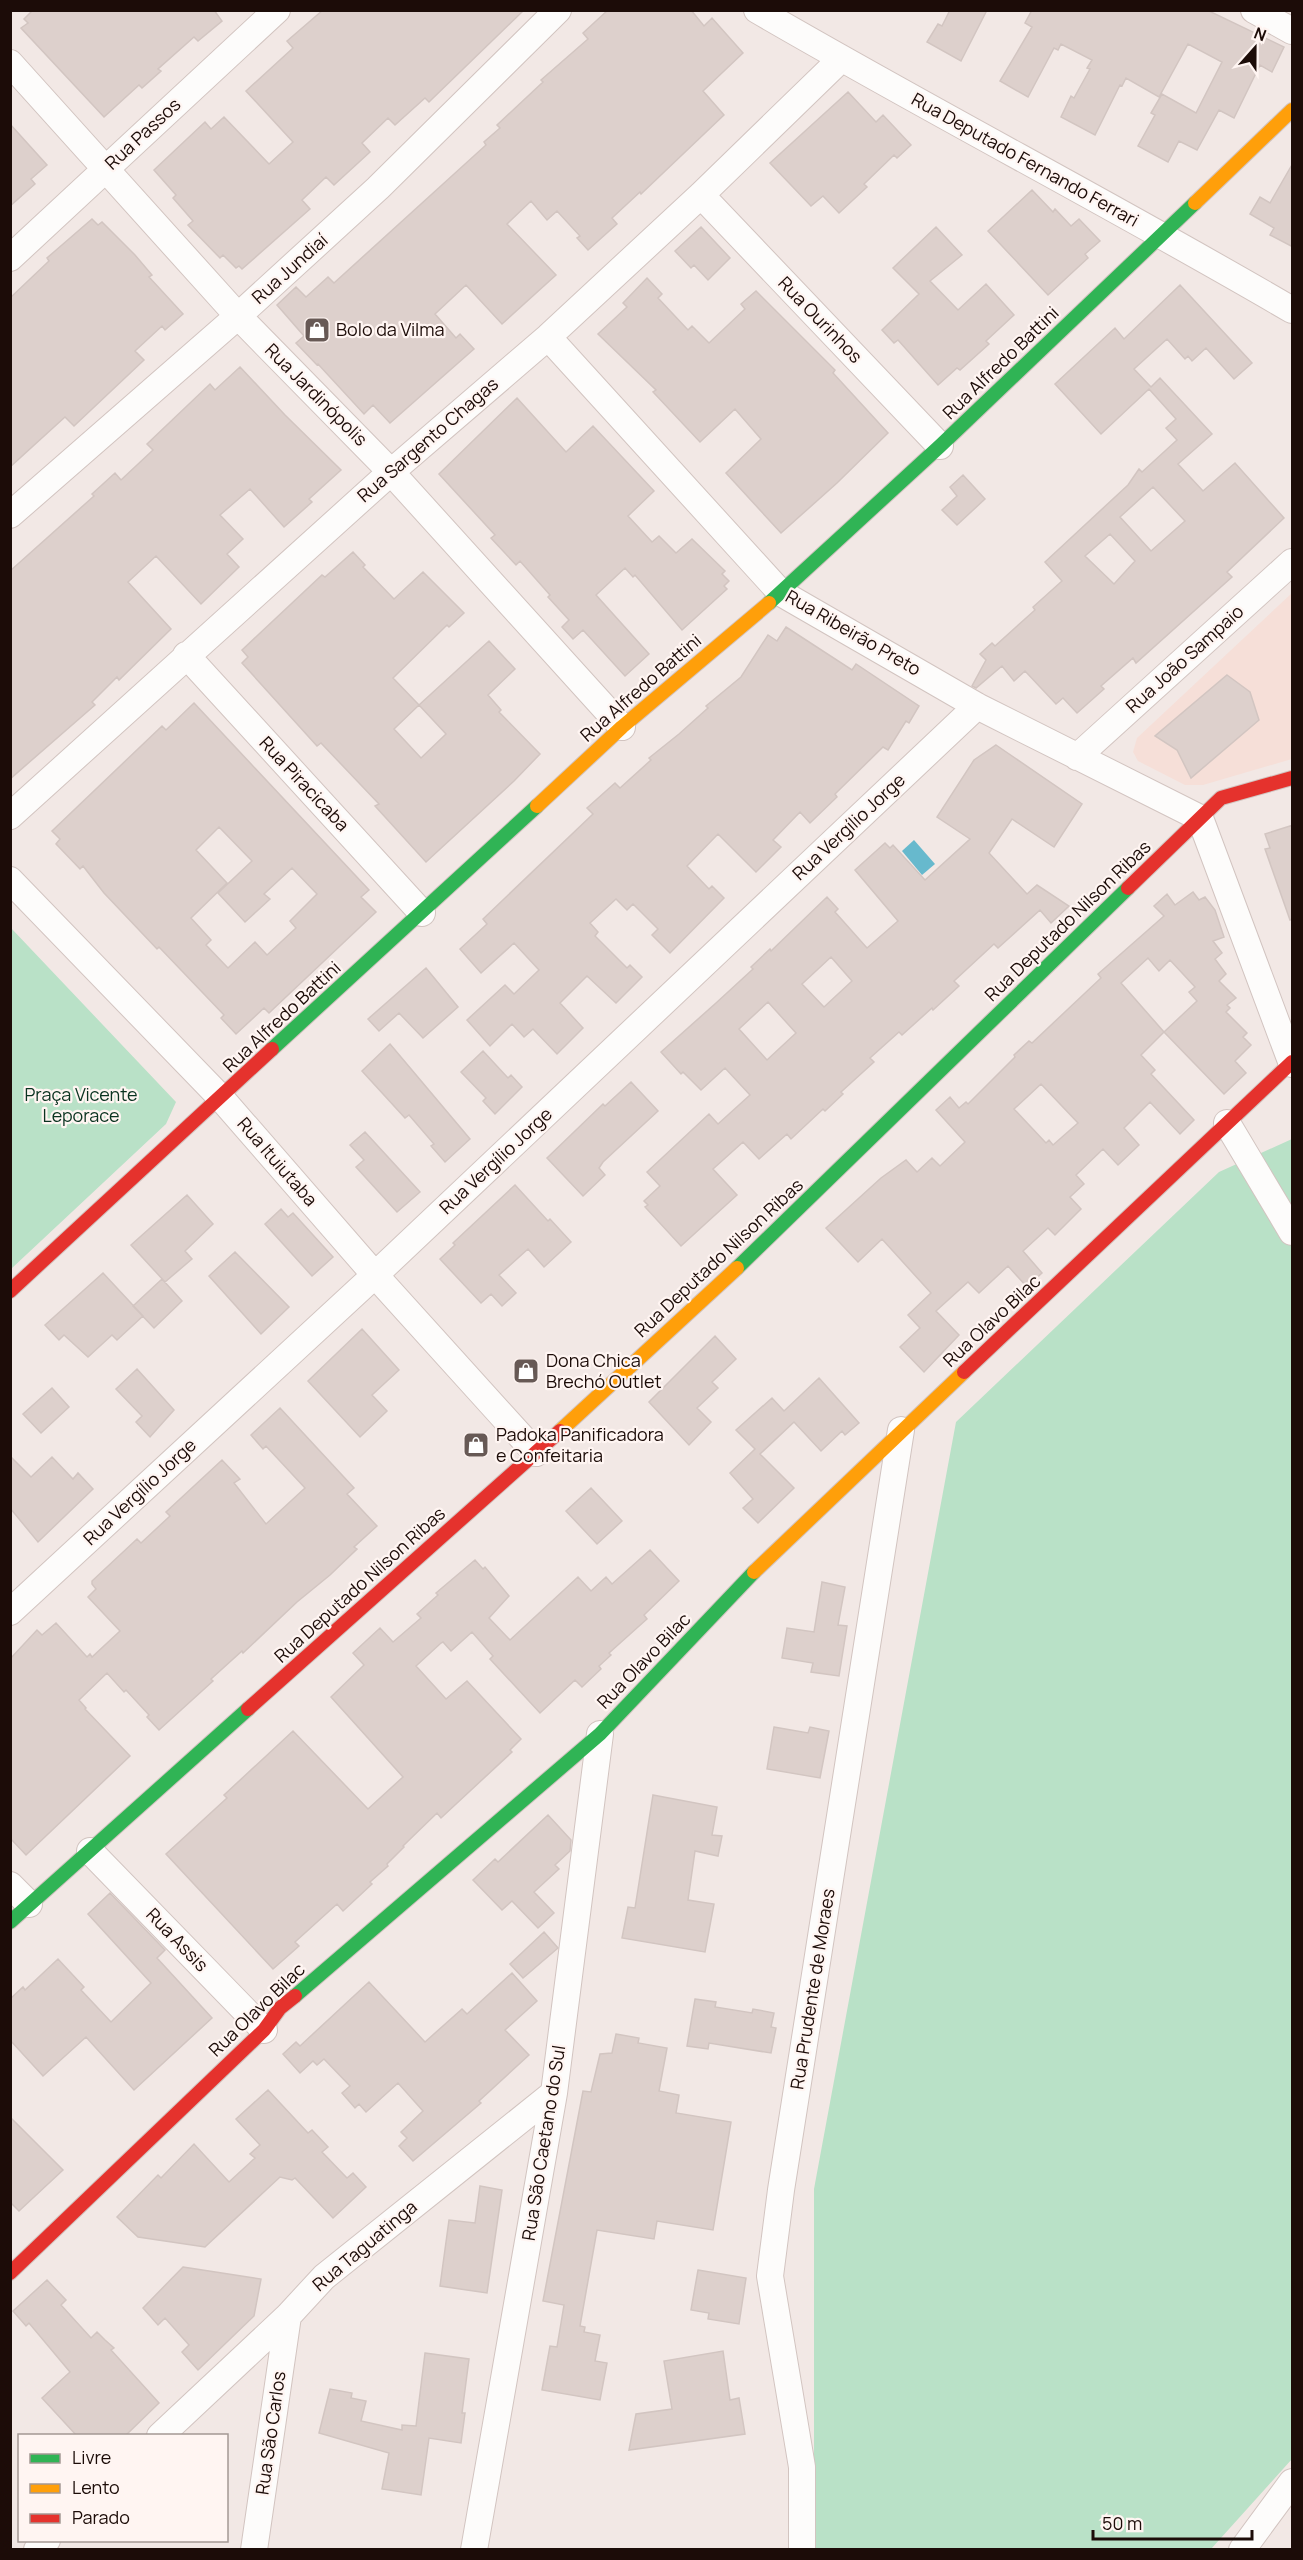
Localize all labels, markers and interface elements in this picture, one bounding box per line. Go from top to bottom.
north arrow [1225,18,1285,78]
text: N [1251,22,1270,46]
street label: Rua Deputado Fernando Ferrari [908,87,1143,232]
street label: Rua Passos [99,92,185,174]
street label: Rua Jundiaí [246,228,332,309]
street label: Rua Ourinhos [773,271,868,368]
street label: Rua Alfredo Battini [937,301,1064,424]
shop icon: Bolo da Vilma [302,315,332,345]
place label: Bolo da Vilma [336,317,445,341]
street label: Rua Jardinópolis [260,338,373,451]
street label: Rua Sargento Chagas [352,371,503,507]
street label: Rua Ribeirão Preto [782,584,925,681]
street label: Rua João Sampaio [1120,599,1248,718]
street label: Rua Alfredo Battini [575,628,706,746]
street label: Rua Piracicaba [255,731,355,836]
street label: Rua Vergílio Jorge [787,768,910,885]
street label: Rua Deputado Nilson Ribas [979,834,1156,1006]
street label: Rua Alfredo Battini [217,955,345,1077]
park label: Praça Vicente Leporace [24,1082,138,1127]
street label: Rua Vergílio Jorge [434,1102,557,1219]
street label: Rua Ituiutaba [232,1112,323,1211]
street label: Rua Deputado Nilson Ribas [629,1173,808,1342]
street label: Rua Olavo Bilac [937,1269,1045,1372]
place label: Dona Chica Brechó Outlet [546,1348,662,1393]
shop icon: Dona Chica Brechó Outlet [511,1356,541,1386]
place label: Padoka Panificadora e Confeitaria [496,1422,664,1467]
shop icon: Padoka Panificadora e Confeitaria [461,1430,491,1460]
street label: Rua Vergílio Jorge [78,1433,201,1550]
street label: Rua Deputado Nilson Ribas [269,1501,450,1668]
street label: Rua Olavo Bilac [591,1607,695,1714]
street label: Rua Prudente de Moraes [784,1887,840,2091]
street label: Rua Assis [141,1902,214,1976]
street label: Rua Olavo Bilac [203,1957,310,2061]
street label: Rua São Caetano do Sul [516,2043,570,2242]
street label: Rua Taguatinga [307,2195,422,2296]
street label: Rua São Carlos [249,2370,291,2496]
legend [18,2434,228,2542]
text: Livre [72,2445,111,2469]
text: Lento [72,2475,120,2499]
scale bar [1093,2503,1252,2541]
text: Parado [72,2505,130,2529]
text: 50 m [1102,2511,1142,2535]

